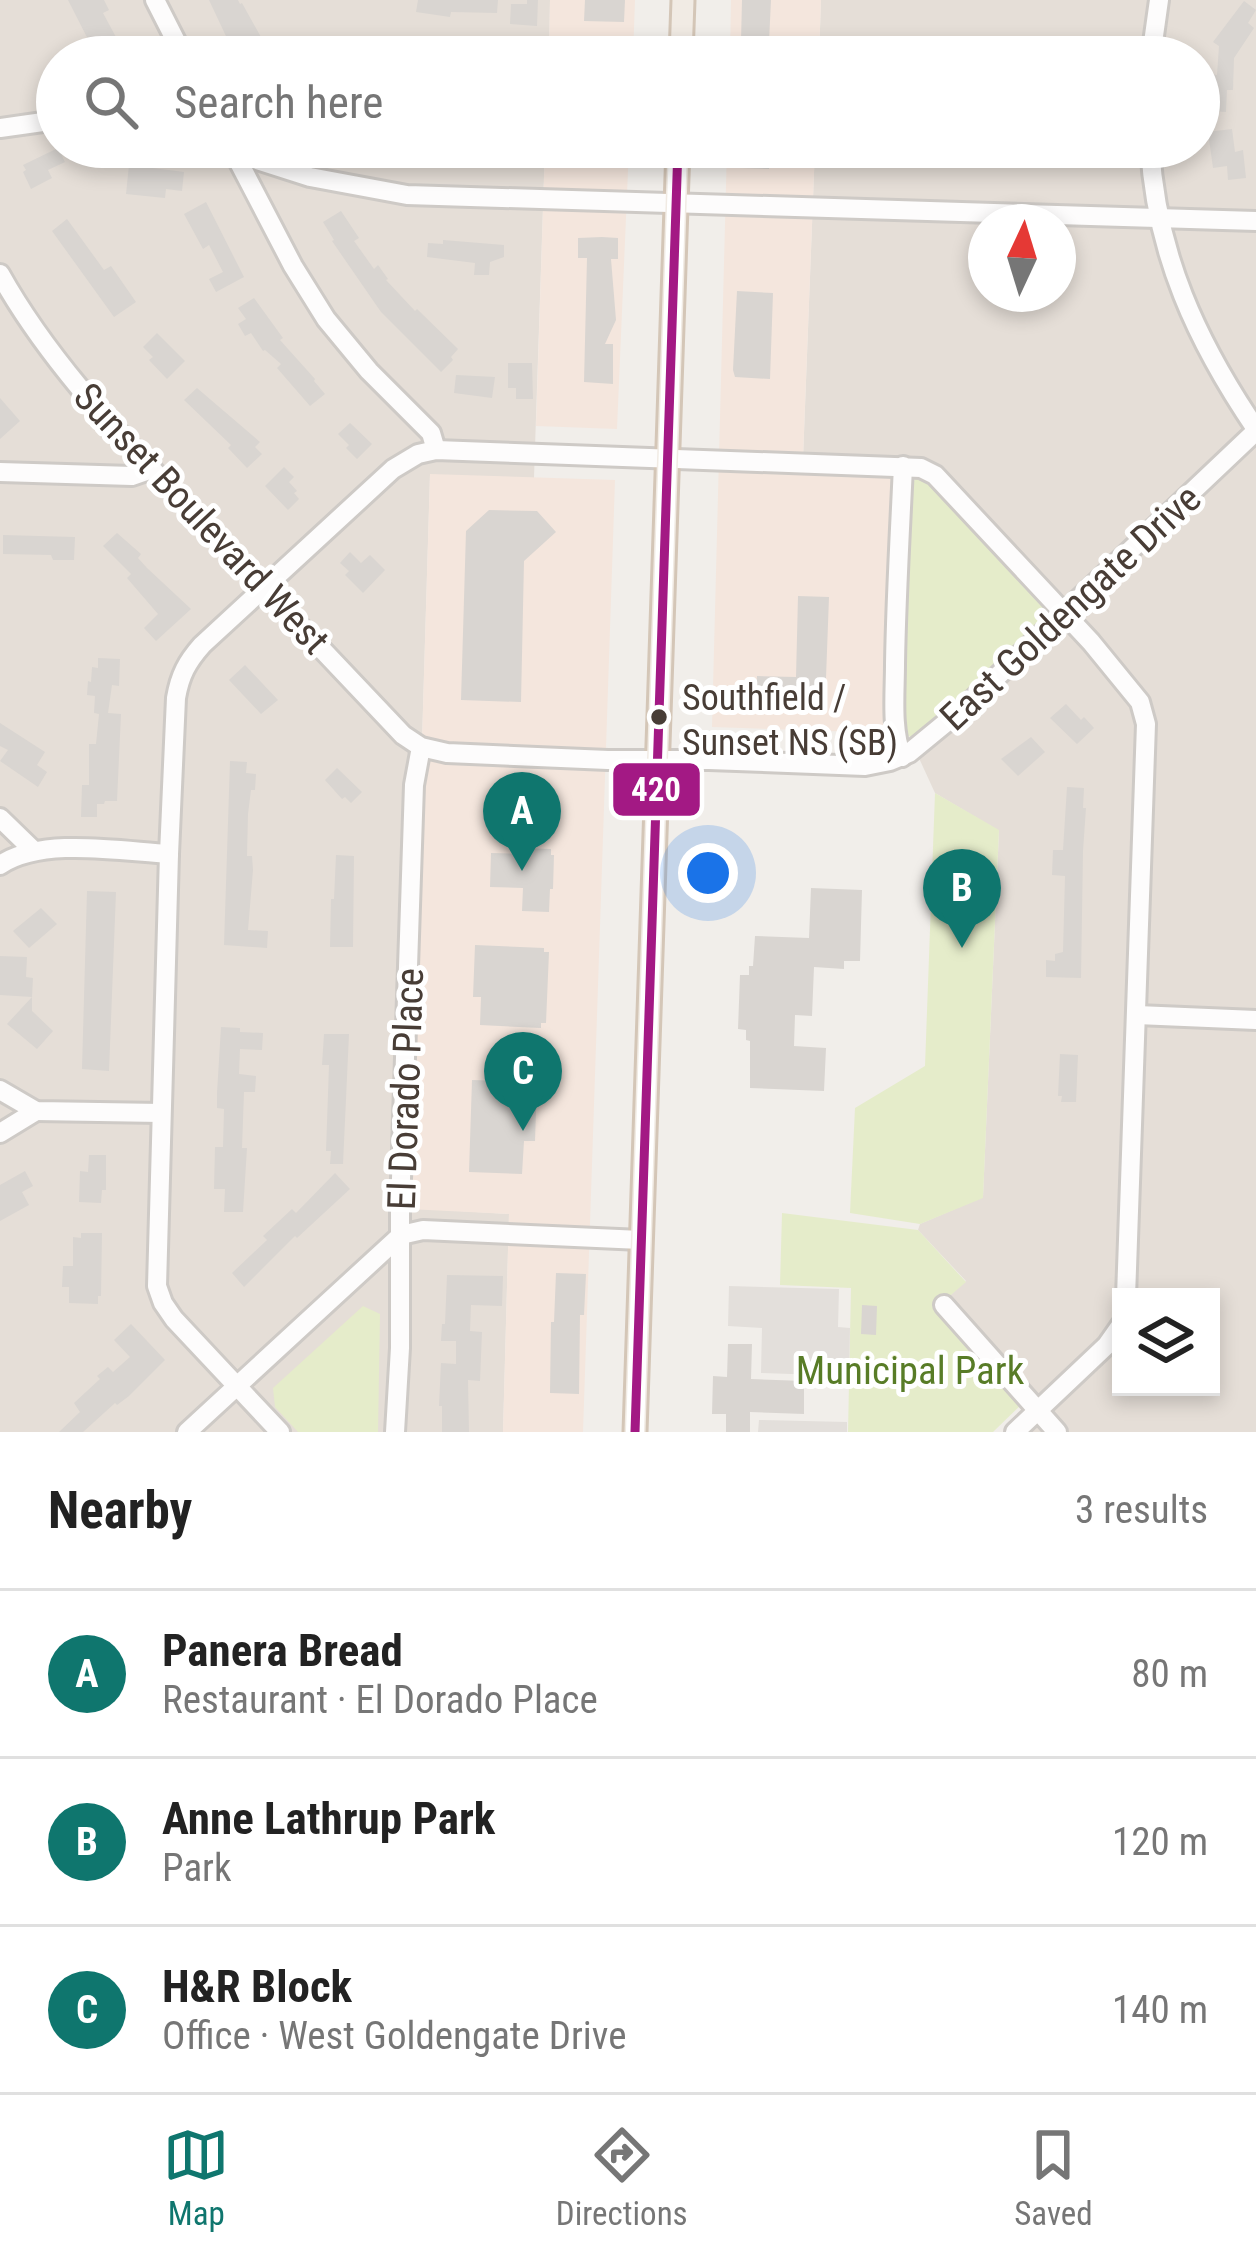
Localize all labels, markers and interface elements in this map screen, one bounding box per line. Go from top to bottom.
search box [36,36,1220,168]
icon: search [78,69,144,135]
text: Search here [174,76,383,129]
north arrow [968,204,1076,312]
street label: Sunset Boulevard West [64,374,338,663]
street label: East Goldengate Drive [931,475,1210,740]
place label: Southfield / Sunset NS (SB) [682,677,898,764]
marker: Southfield / Sunset NS (SB) [648,706,670,728]
line badge: 420 [611,761,702,818]
text: 420 [631,770,681,809]
pin: A [483,772,561,871]
your location [678,843,738,903]
pin: B [923,849,1001,948]
street label: El Dorado Place [379,967,433,1211]
pin: C [484,1032,562,1131]
map controls [1112,1288,1220,1396]
button: layers [1112,1288,1220,1396]
park label: Municipal Park [796,1348,1025,1394]
text: Nearby [48,1481,192,1540]
text: 3 results [1075,1487,1208,1533]
text: Panera Bread [162,1624,403,1677]
text: A [75,1651,99,1697]
text: 80 m [1131,1651,1208,1697]
text: Restaurant · El Dorado Place [162,1677,598,1723]
text: Anne Lathrup Park [162,1792,495,1845]
text: B [76,1819,98,1865]
text: 120 m [1112,1819,1208,1865]
text: Park [162,1845,232,1891]
text: H&R Block [162,1960,352,2013]
text: C [76,1987,98,2033]
text: 140 m [1112,1987,1208,2033]
text: Office · West Goldengate Drive [162,2013,626,2059]
tab: Map [163,2122,229,2233]
tab: Directions [556,2122,688,2233]
tab: Saved [1014,2122,1093,2233]

